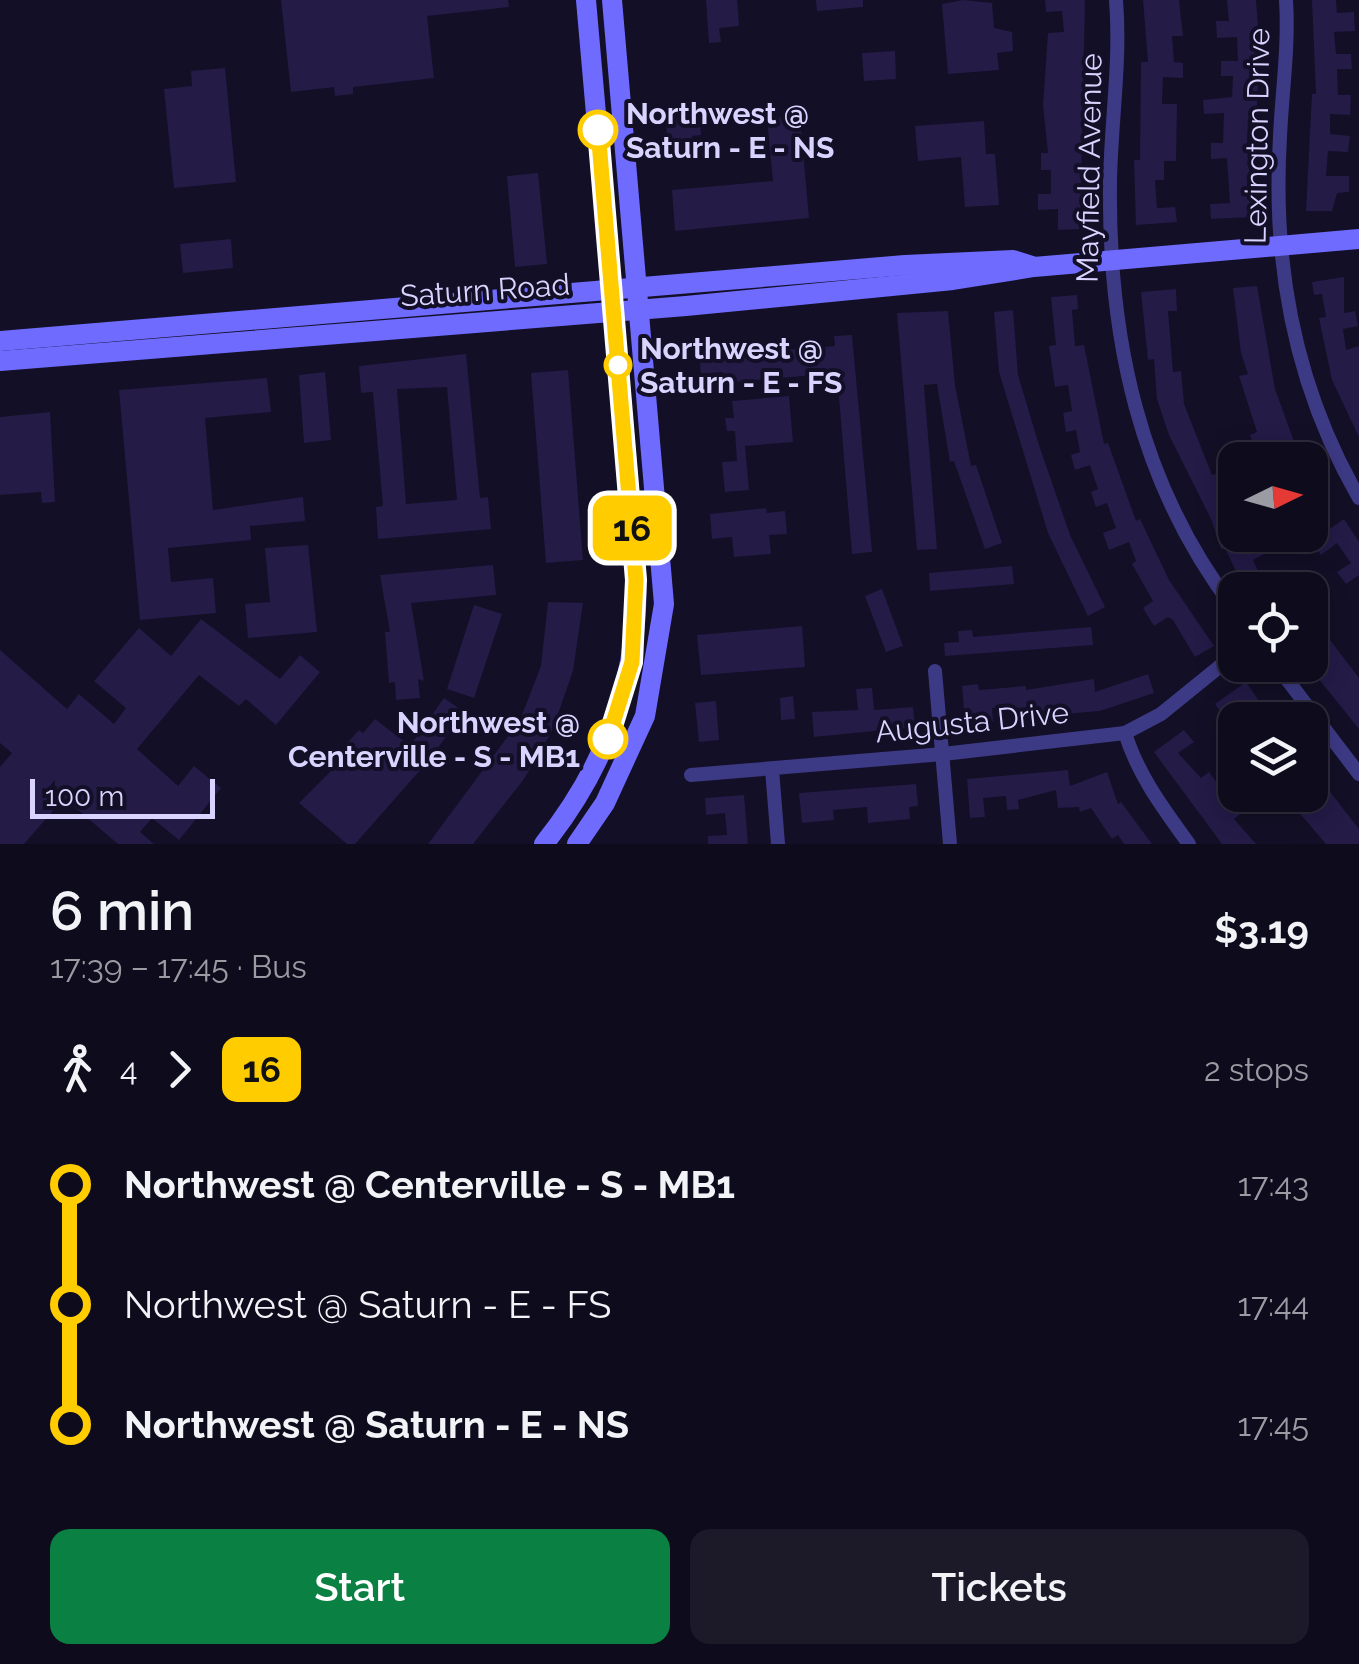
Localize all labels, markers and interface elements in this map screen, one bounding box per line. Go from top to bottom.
street label: Lexington Drive [1238,28,1276,244]
street label: Mayfield Avenue [1069,53,1109,283]
place label: Northwest @ Saturn - E - NS [626,96,834,165]
marker: Northwest @ Saturn - E - NS [579,111,617,149]
street label: Saturn Road [399,267,571,313]
place label: Northwest @ Saturn - E - FS [640,331,842,400]
marker: Northwest @ Saturn - E - FS [605,352,631,378]
north arrow [1218,442,1328,552]
map controls [1218,442,1328,812]
line badge: 16 [587,496,677,560]
text: 16 [613,508,651,549]
button: locate [1218,572,1328,682]
street label: Augusta Drive [874,694,1070,750]
button: layers [1218,702,1328,812]
place label: Northwest @ Centerville - S - MB1 [288,705,580,774]
marker: Northwest @ Centerville - S - MB1 [589,720,627,758]
scale bar [30,774,215,818]
text: 100 m [45,780,124,813]
text: 6 min [50,878,194,943]
text: $3.19 [1214,907,1309,952]
text: 17:39 – 17:45 · Bus [50,948,307,985]
icon: walk [50,1042,105,1097]
icon: forward [152,1042,207,1097]
text: 16 [242,1049,281,1090]
text: 4 [120,1051,137,1088]
text: 2 stops [1204,1051,1309,1088]
text: Northwest @ Centerville - S - MB1 [124,1162,735,1207]
text: 17:43 [1238,1166,1309,1203]
text: Northwest @ Saturn - E - FS [124,1282,611,1327]
text: 17:44 [1237,1286,1309,1323]
text: Northwest @ Saturn - E - NS [124,1402,629,1447]
text: 17:45 [1237,1406,1309,1443]
button: Start [50,1529,670,1644]
button: Tickets [690,1529,1309,1644]

